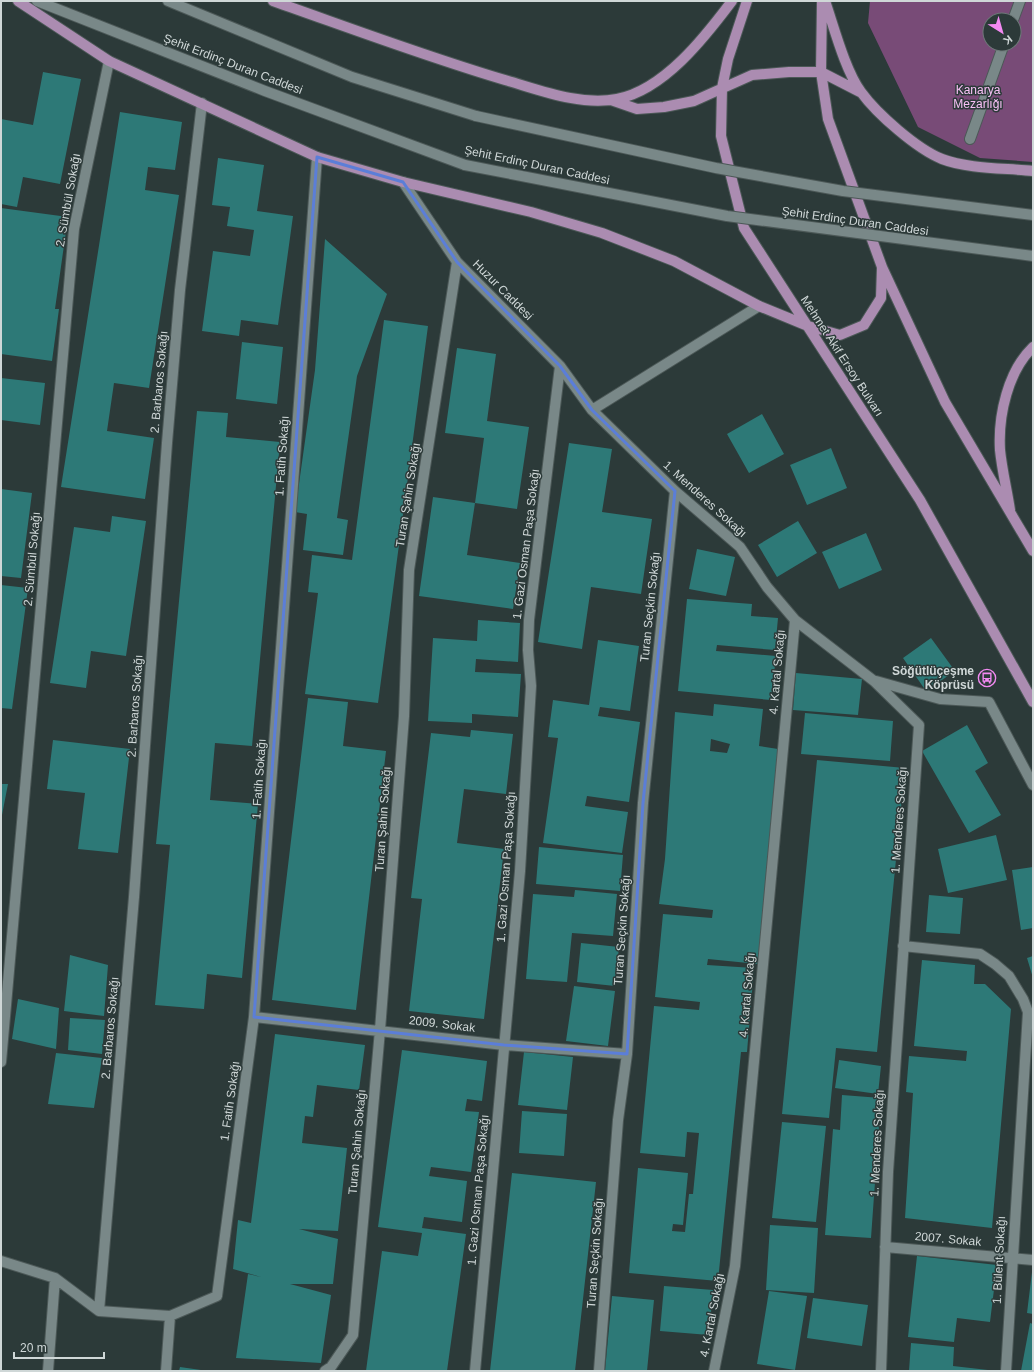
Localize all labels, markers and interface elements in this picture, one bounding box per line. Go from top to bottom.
north arrow [982,12,1022,52]
street label: Şehit Erdinç Duran Caddesi [161,31,305,97]
text: K [1001,33,1015,47]
park label: Kanarya Mezarlığı [953,83,1003,111]
street label: Şehit Erdinç Duran Caddesi [463,143,611,187]
street label: 2. Sümbül Sokağı [53,152,83,248]
street label: Şehit Erdinç Duran Caddesi [781,204,929,238]
street label: Huzur Caddesi [470,257,536,323]
street label: Mehmet Akif Ersoy Bulvarı [798,293,886,419]
street label: 2. Barbaros Sokağı [148,330,170,434]
street label: 1. Fatih Sokağı [272,415,292,497]
street label: Turan Şahin Sokağı [393,442,423,548]
street label: 1. Menderes Sokağı [660,458,750,540]
street label: 1. Gazi Osman Paşa Sokağı [510,468,542,620]
street label: 2. Sümbül Sokağı [21,511,43,607]
street label: Turan Seçkin Sokağı [637,551,663,663]
street label: 4. Kartal Sokağı [766,629,788,715]
street label: 2. Barbaros Sokağı [124,654,146,758]
place label: Söğütlüçeşme Köprüsü [892,664,974,692]
bus stop icon: Söğütlüçeşme Köprüsü [977,668,997,688]
street label: 1. Fatih Sokağı [249,738,269,820]
street label: Turan Şahin Sokağı [372,766,394,872]
street label: 1. Menderes Sokağı [888,766,910,874]
street label: 1. Gazi Osman Paşa Sokağı [494,791,518,943]
street label: Turan Seçkin Sokağı [611,874,633,986]
street label: 4. Kartal Sokağı [736,952,758,1038]
street label: 2. Barbaros Sokağı [99,976,121,1080]
street label: 2009. Sokak [408,1013,477,1035]
street label: 1. Fatih Sokağı [217,1060,243,1142]
street label: Turan Şahin Sokağı [345,1089,369,1195]
street label: 1. Menderes Sokağı [867,1089,887,1197]
street label: 1. Gazi Osman Paşa Sokağı [464,1114,492,1266]
street label: Turan Seçkin Sokağı [584,1197,606,1309]
street label: 1. Bülent Sokağı [990,1216,1008,1304]
street label: 2007. Sokak [914,1229,983,1249]
street label: 4. Kartal Sokağı [697,1272,727,1358]
scale bar [14,1334,104,1360]
text: 20 m [20,1341,47,1355]

